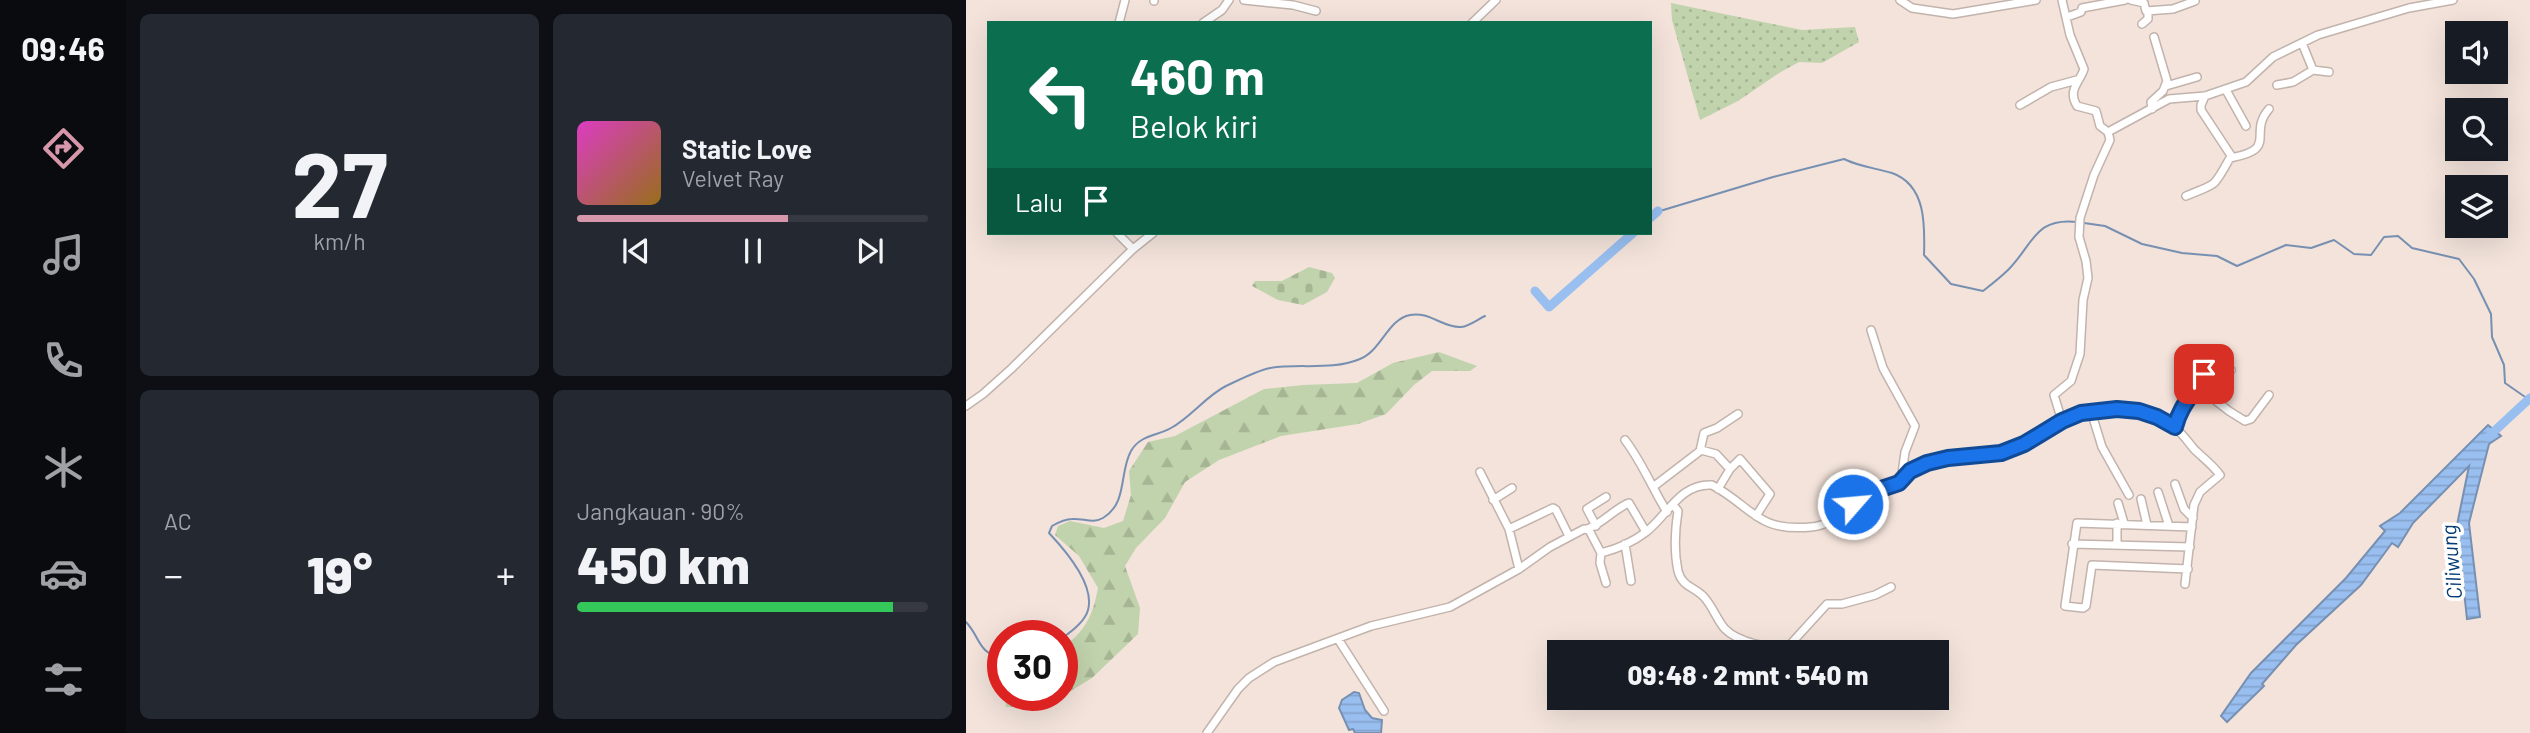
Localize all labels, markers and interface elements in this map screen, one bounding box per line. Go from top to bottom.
map controls [2445,21,2508,238]
button: sound [2445,21,2508,84]
text: 09:46 [21,29,105,67]
text: 460 m [1130,46,1265,105]
icon: left [1015,49,1106,140]
button: search [2445,98,2508,161]
text: Belok kiri [1130,106,1258,144]
icon: directions [39,124,88,173]
text: 27 [291,127,388,236]
text: Static Love [682,133,812,164]
text: Velvet Ray [682,164,784,192]
button: layers [2445,175,2508,238]
icon: arrive [1077,182,1115,220]
text: Lalu [1015,186,1063,217]
text: km/h [313,227,366,255]
icon: music [39,230,88,279]
icon: previous [617,232,655,270]
icon: pause [734,232,772,270]
icon: next [851,232,889,270]
icon: phone [39,336,88,385]
pin [2174,344,2234,404]
icon: arrive [2185,355,2223,393]
icon: climate [39,443,88,492]
position arrow [1816,467,1890,541]
text: Jangkauan · 90% [577,497,745,525]
text: AC [164,507,192,535]
water label: Ciliwung [2435,524,2466,601]
text: 450 km [577,532,750,594]
text: 19° [307,542,372,604]
icon: car [39,549,88,598]
text: − [164,551,183,597]
text: + [496,551,515,597]
speed limit sign: 30 [987,620,1078,711]
icon: filters [39,655,88,704]
text: 09:48 · 2 mnt · 540 m [1628,659,1868,690]

